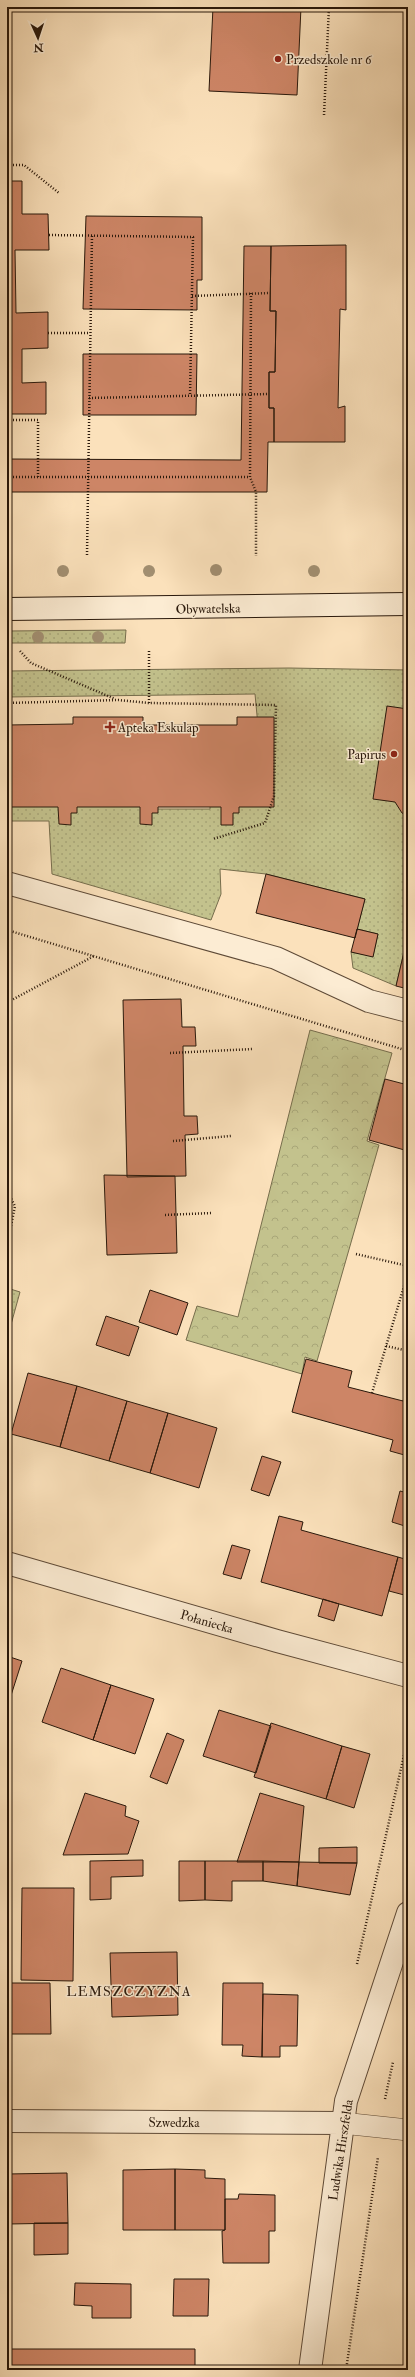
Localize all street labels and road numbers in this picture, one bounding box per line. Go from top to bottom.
street label: Obywatelska [175,600,241,619]
street label: Połaniecka [178,1607,236,1637]
street label: Ludwika Hirszfelda [325,2098,357,2202]
street label: Szwedzka [149,2115,200,2131]

